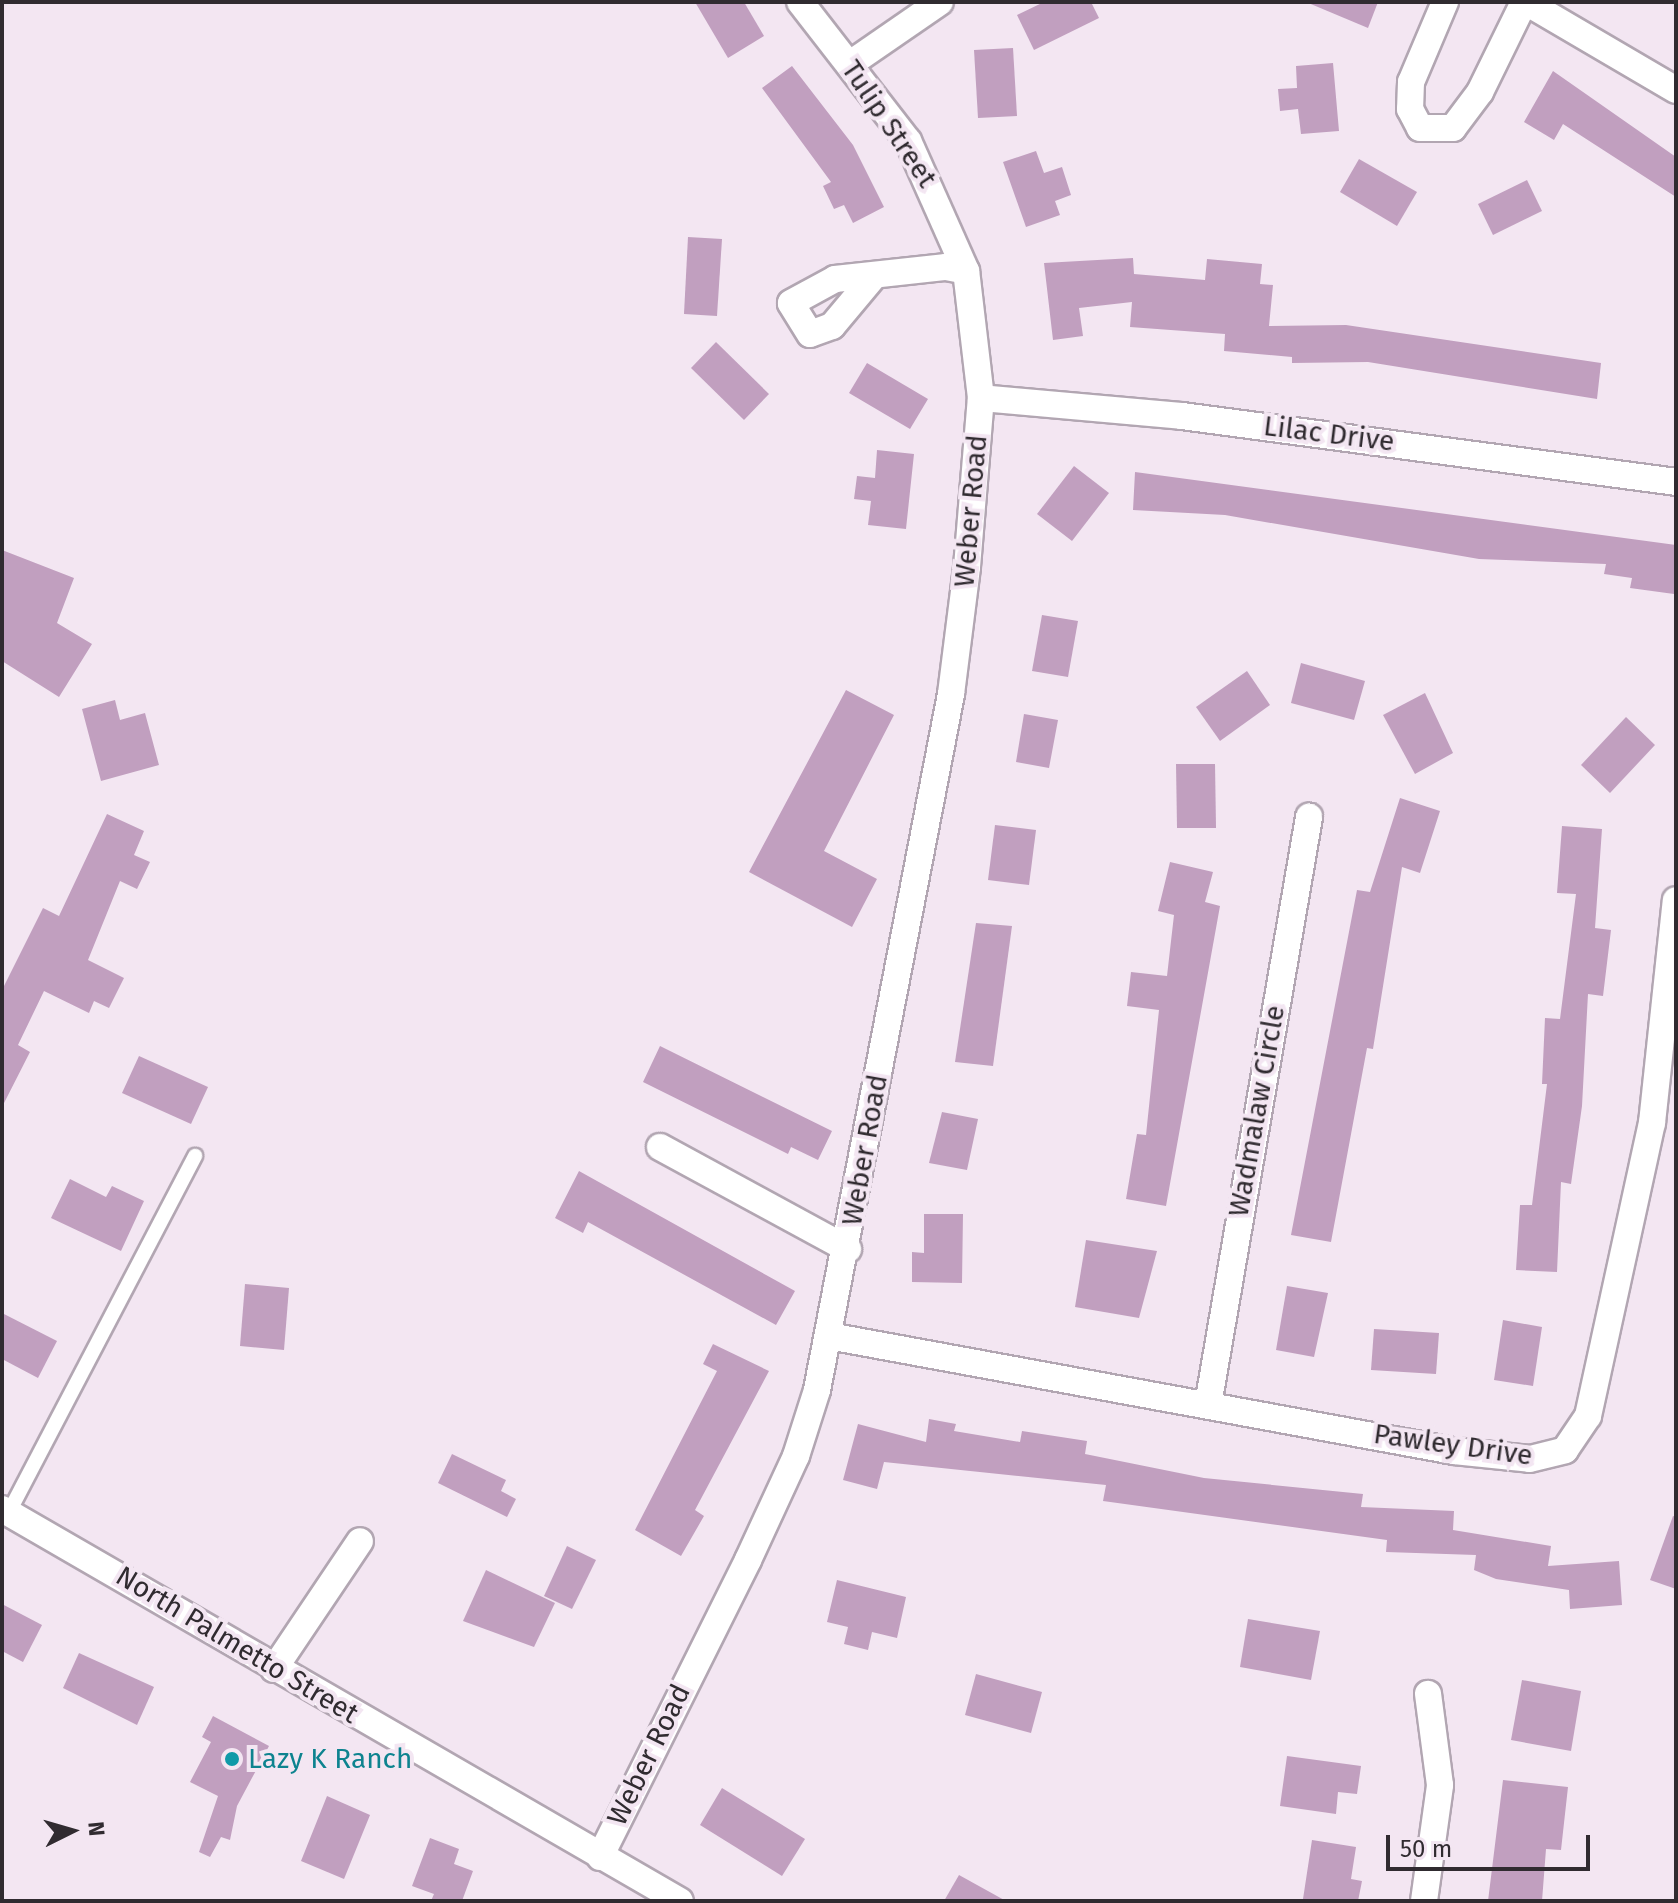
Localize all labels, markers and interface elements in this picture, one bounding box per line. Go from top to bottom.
street label: Tulip Street [834,54,944,194]
street label: Lilac Drive [1262,409,1396,459]
street label: Weber Road [948,433,994,589]
street label: Wadmalaw Circle [1222,1003,1292,1219]
street label: Weber Road [835,1072,895,1228]
street label: Pawley Drive [1371,1417,1535,1473]
street label: North Palmetto Street [110,1559,364,1731]
street label: Weber Road [600,1679,698,1831]
place label: Lazy K Ranch [248,1742,412,1776]
marker: Lazy K Ranch [223,1750,241,1768]
north arrow [32,1791,112,1871]
scale bar [1390,1819,1594,1869]
text: N [82,1820,110,1837]
text: 50 m [1400,1835,1452,1863]

